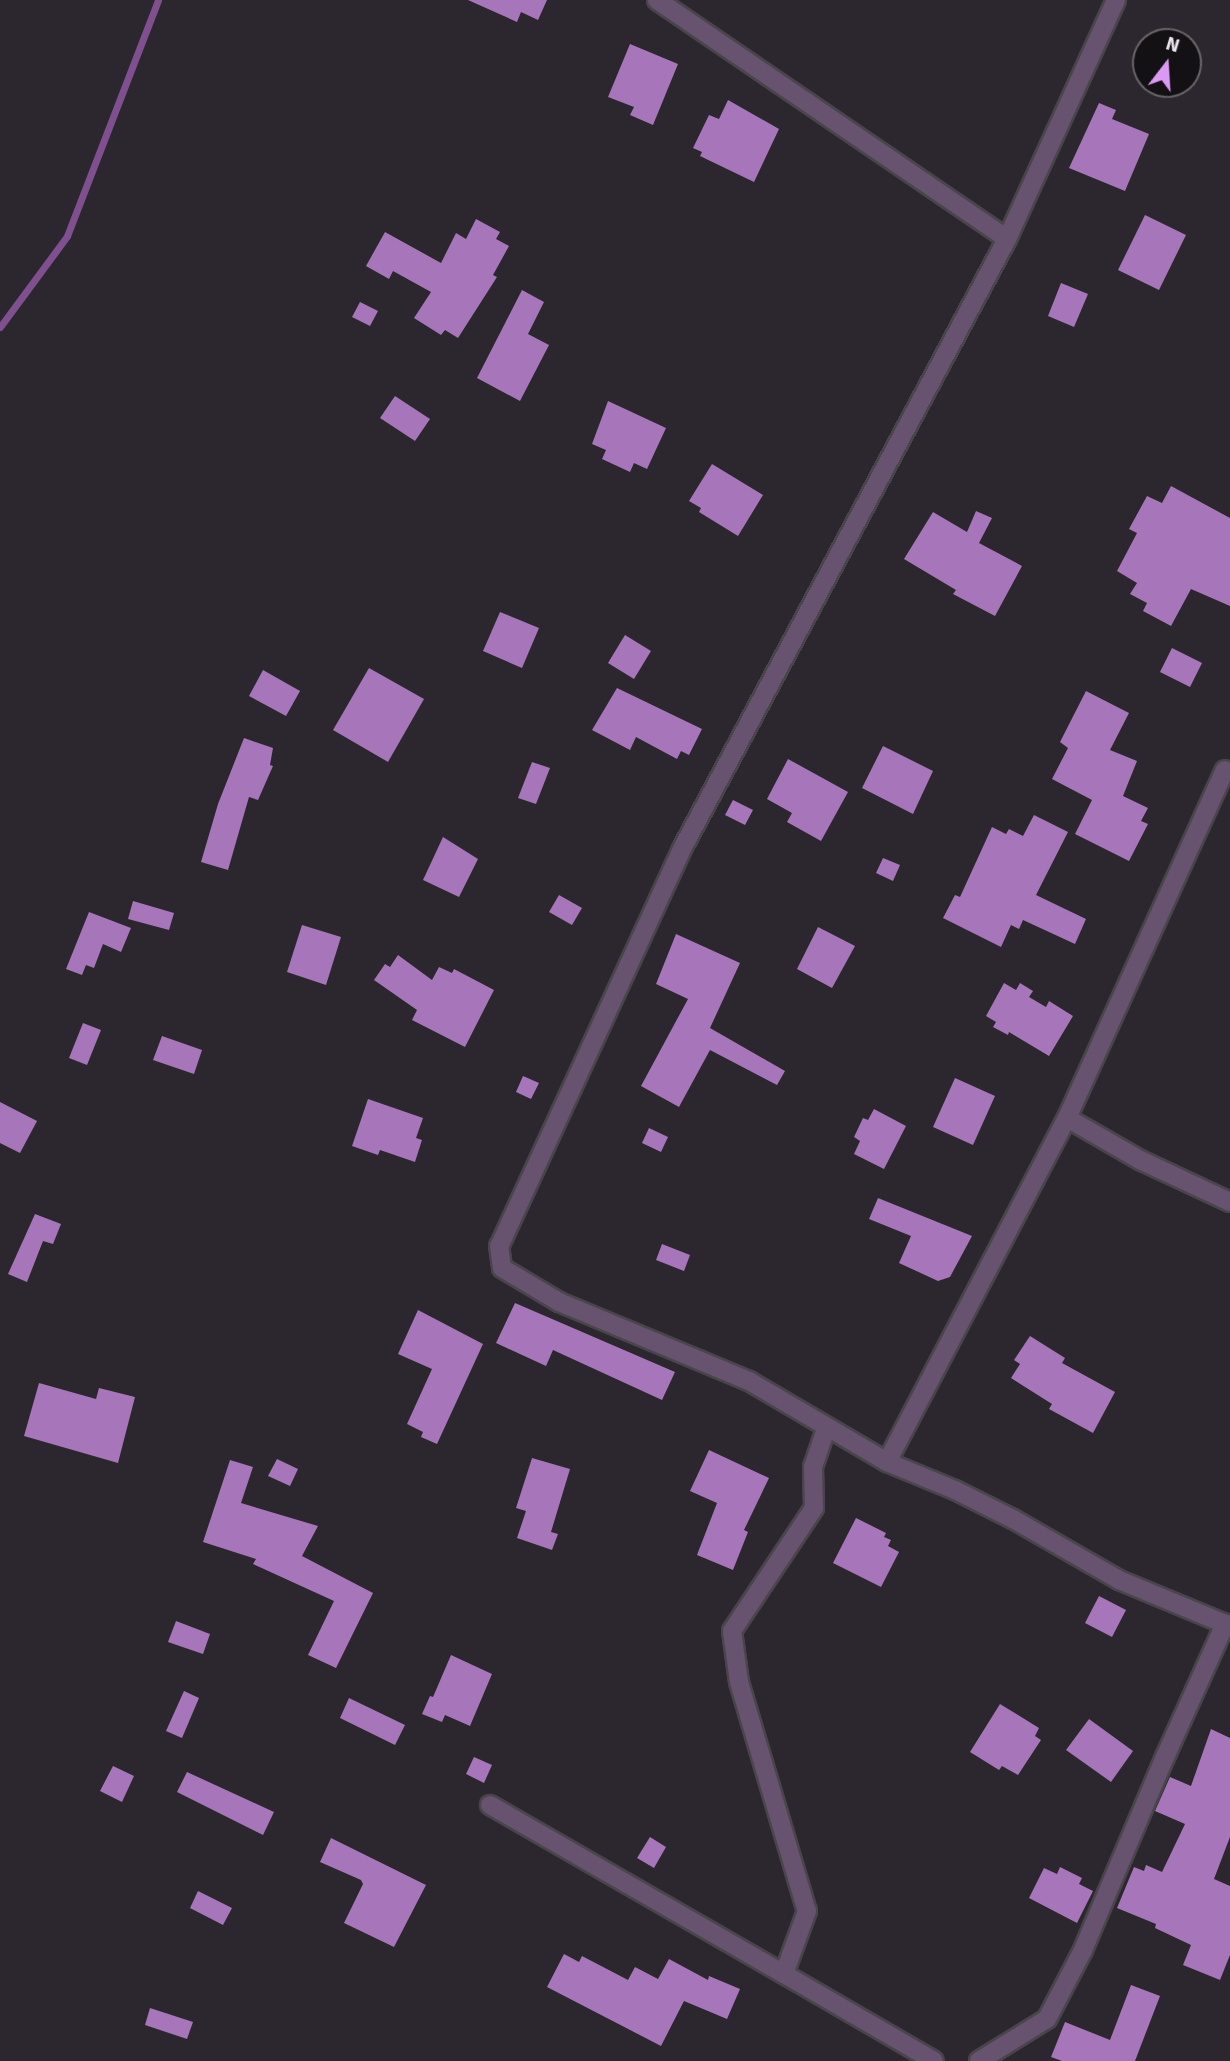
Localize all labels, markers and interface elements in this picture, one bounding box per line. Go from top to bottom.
north arrow [1132,28,1202,98]
text: N [1163,31,1182,58]

